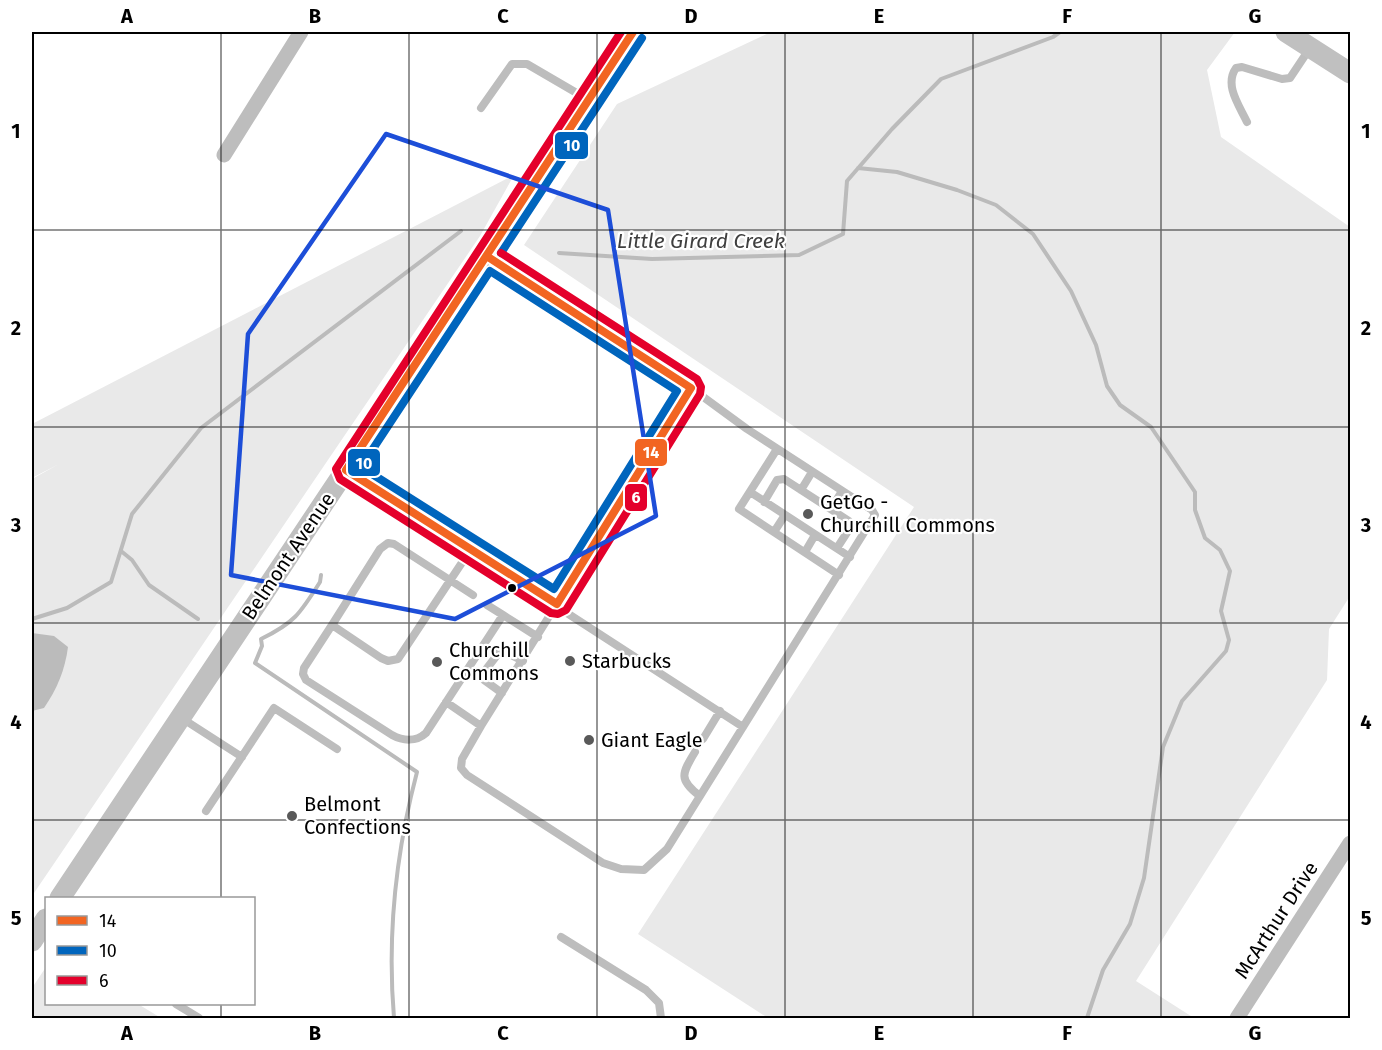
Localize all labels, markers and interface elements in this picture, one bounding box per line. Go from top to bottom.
text: A [120,4,134,28]
text: B [309,4,321,28]
text: C [497,4,509,28]
text: D [684,4,698,28]
text: E [874,4,884,28]
text: F [1062,4,1072,28]
text: G [1249,4,1261,28]
text: 1 [11,119,21,143]
text: 1 [1361,119,1371,143]
line badge: 10 [554,131,589,160]
text: 10 [564,136,580,155]
water label: Little Girard Creek [617,228,785,254]
text: 2 [11,316,21,340]
text: 2 [1361,316,1371,340]
line badge: 14 [634,438,668,467]
text: 14 [643,443,659,462]
line badge: 10 [347,448,381,477]
text: 10 [356,454,372,473]
line badge: 6 [624,483,648,512]
street label: Belmont Avenue [237,488,339,624]
text: 6 [631,488,641,507]
place label: GetGo - Churchill Commons [820,490,995,537]
marker: GetGo - Churchill Commons [801,507,815,521]
text: 3 [10,513,21,537]
text: 3 [1360,513,1371,537]
unlabelled marker [506,582,518,594]
place label: Churchill Commons [449,638,539,685]
place label: Starbucks [582,649,671,673]
marker: Starbucks [563,654,577,668]
marker: Churchill Commons [430,655,444,669]
text: 4 [10,710,22,734]
text: 4 [1360,710,1372,734]
place label: Giant Eagle [601,728,703,752]
marker: Giant Eagle [582,733,596,747]
place label: Belmont Confections [304,792,411,839]
marker: Belmont Confections [285,809,299,823]
street label: McArthur Drive [1229,857,1323,983]
legend [45,897,255,1005]
text: 5 [11,906,22,930]
text: 5 [1361,906,1372,930]
text: 14 [99,910,117,932]
text: 10 [99,940,117,962]
text: 6 [99,970,109,992]
text: A [120,1021,134,1045]
text: B [309,1021,321,1045]
text: C [497,1021,509,1045]
text: D [684,1021,698,1045]
text: E [874,1021,884,1045]
text: F [1062,1021,1072,1045]
text: G [1249,1021,1261,1045]

